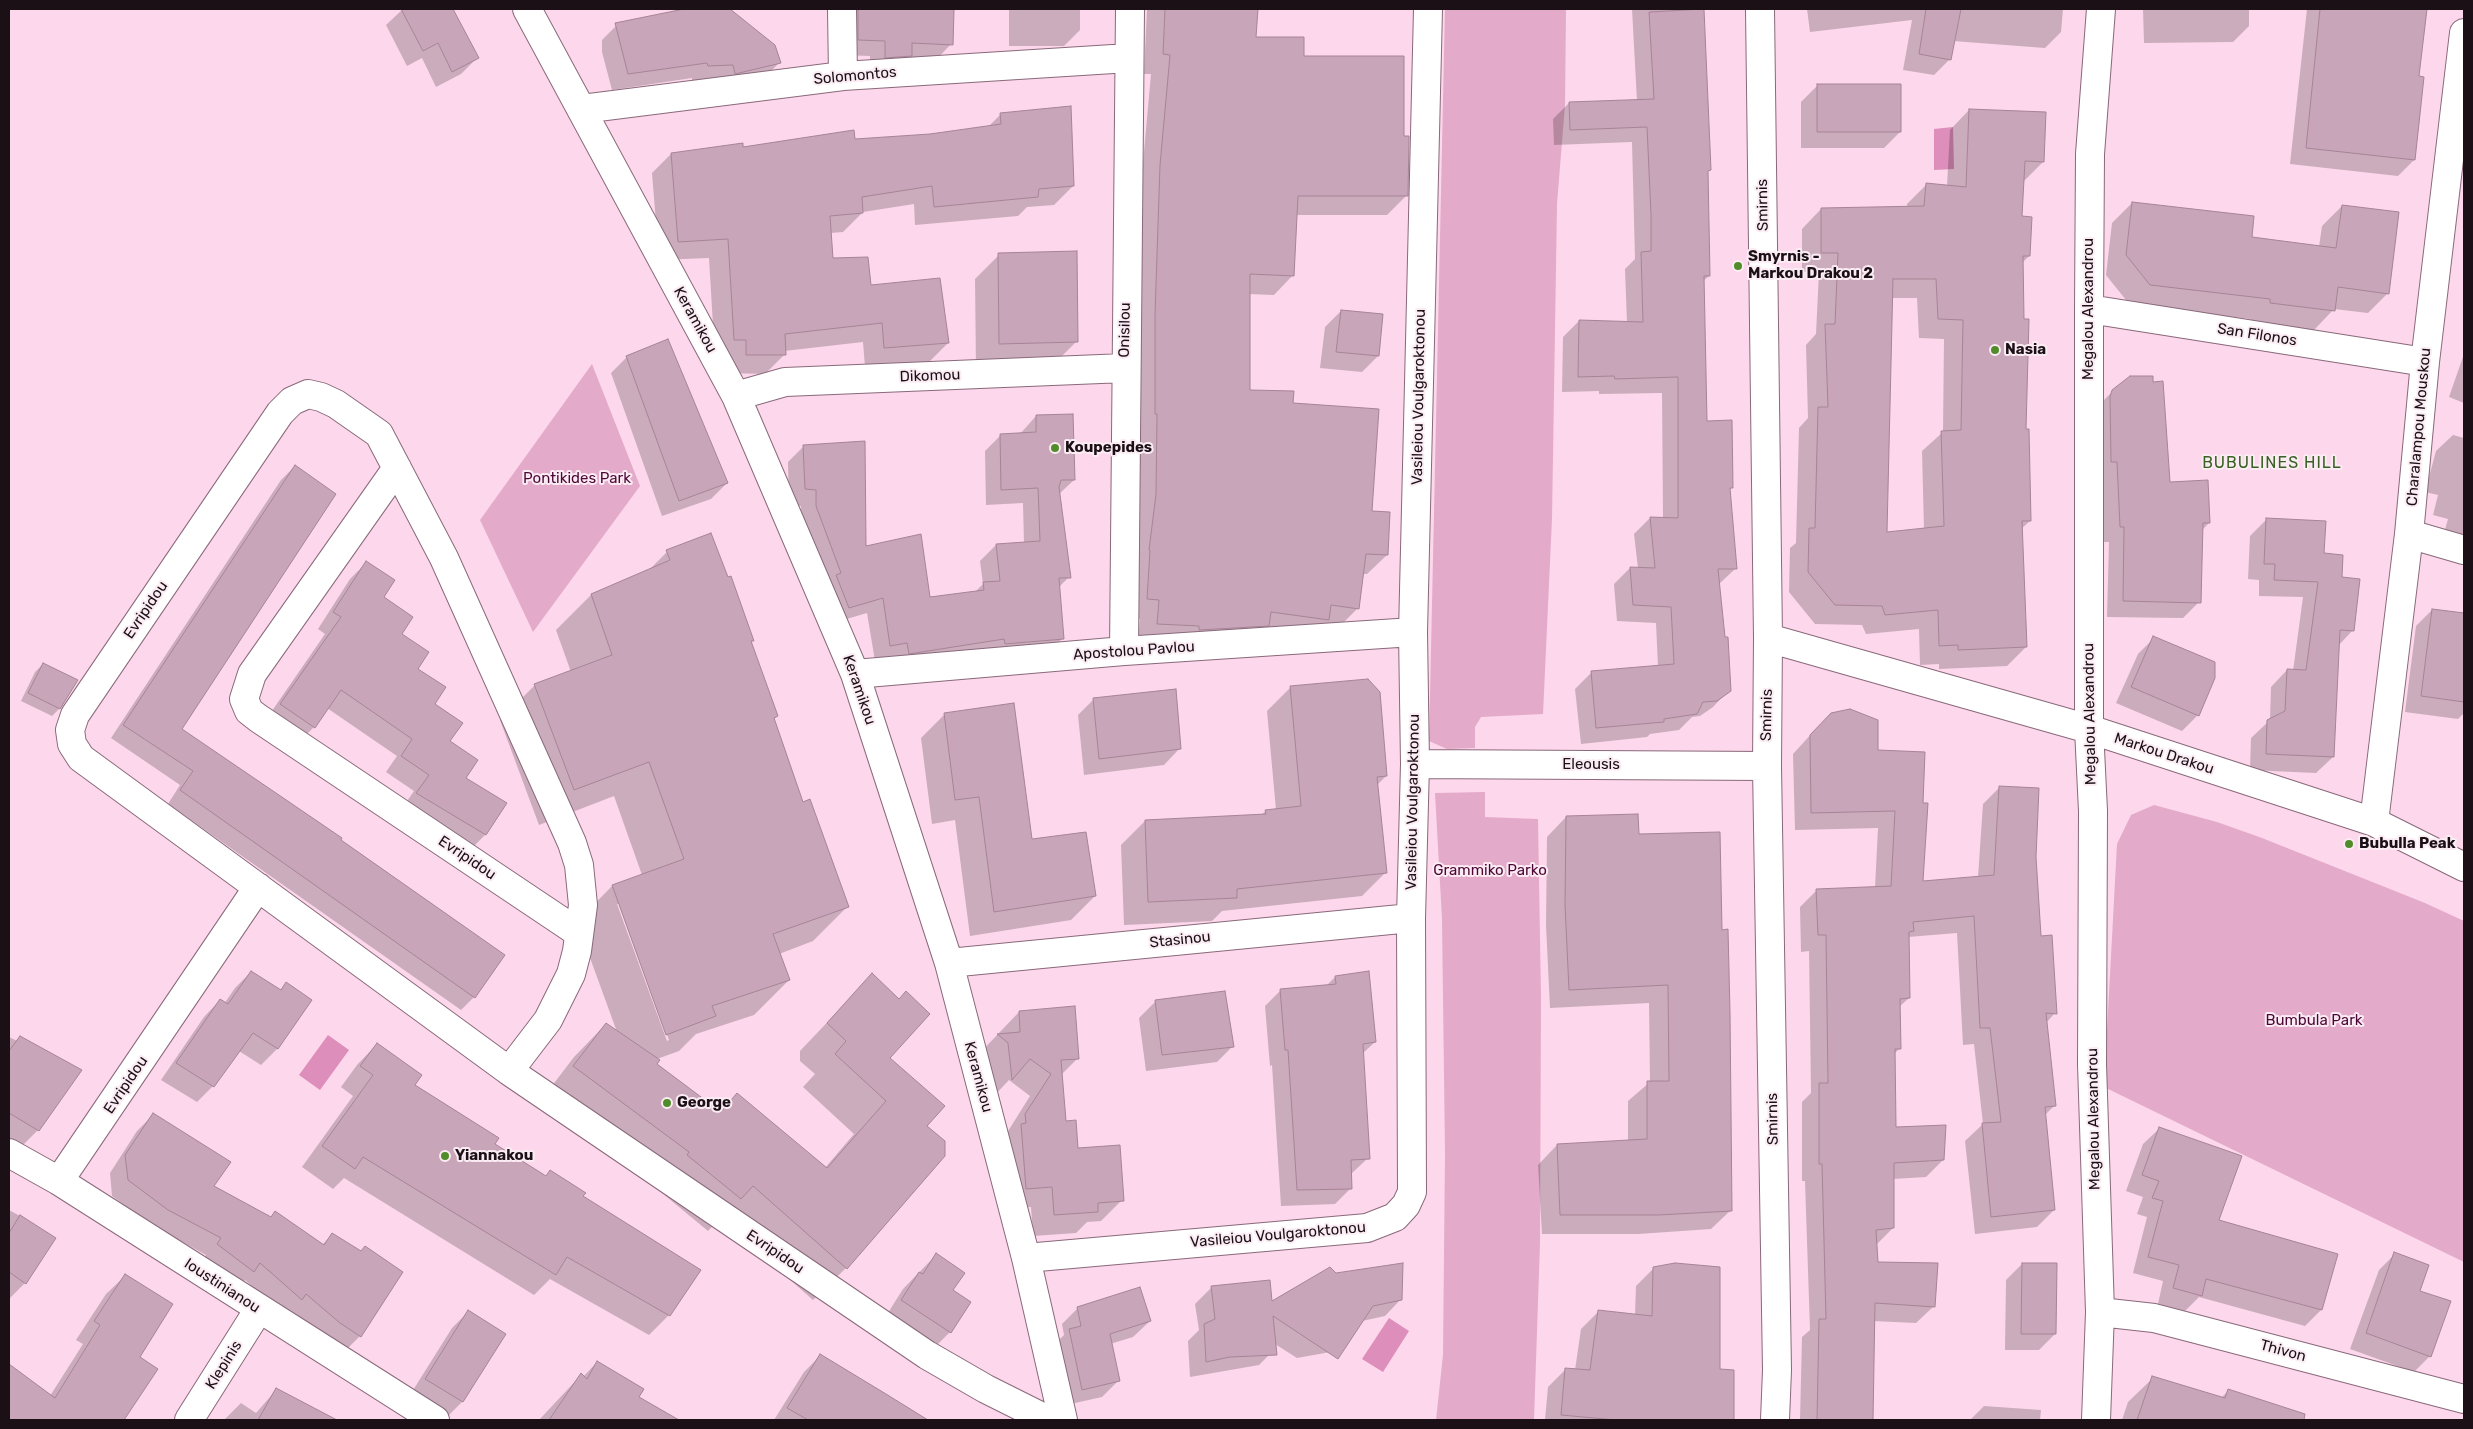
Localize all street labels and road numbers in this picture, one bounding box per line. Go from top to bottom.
street label: Solomontos [813,63,897,89]
street label: Smirnis [1754,179,1772,231]
street label: Megalou Alexandrou [2080,238,2098,380]
street label: Keramikou [669,284,721,356]
street label: Onisilou [1116,302,1134,358]
street label: Vasileiou Voulgaroktonou [1408,309,1430,485]
street label: San Filonos [2216,320,2298,350]
street label: Charalampou Mouskou [2403,347,2435,507]
street label: Dikomou [899,366,961,386]
street label: Evripidou [120,578,172,642]
street label: Apostolou Pavlou [1073,638,1195,664]
street label: Megalou Alexandrou [2080,643,2100,785]
street label: Keramikou [839,653,879,727]
street label: Smirnis [1758,689,1776,741]
street label: Vasileiou Voulgaroktonou [1402,714,1424,890]
street label: Markou Drakou [2112,729,2216,779]
street label: Eleousis [1562,756,1620,774]
street label: Evripidou [435,832,499,884]
street label: Stasinou [1148,928,1212,952]
street label: Keramikou [960,1040,996,1114]
street label: Megalou Alexandrou [2084,1048,2104,1190]
street label: Evripidou [100,1053,152,1117]
street label: Smirnis [1764,1093,1782,1145]
street label: Vasileiou Voulgaroktonou [1189,1218,1367,1252]
street label: Evripidou [743,1226,807,1278]
street label: Ioustinianou [181,1255,263,1317]
street label: Thivon [2258,1336,2308,1366]
street label: Klepinis [202,1337,246,1393]

